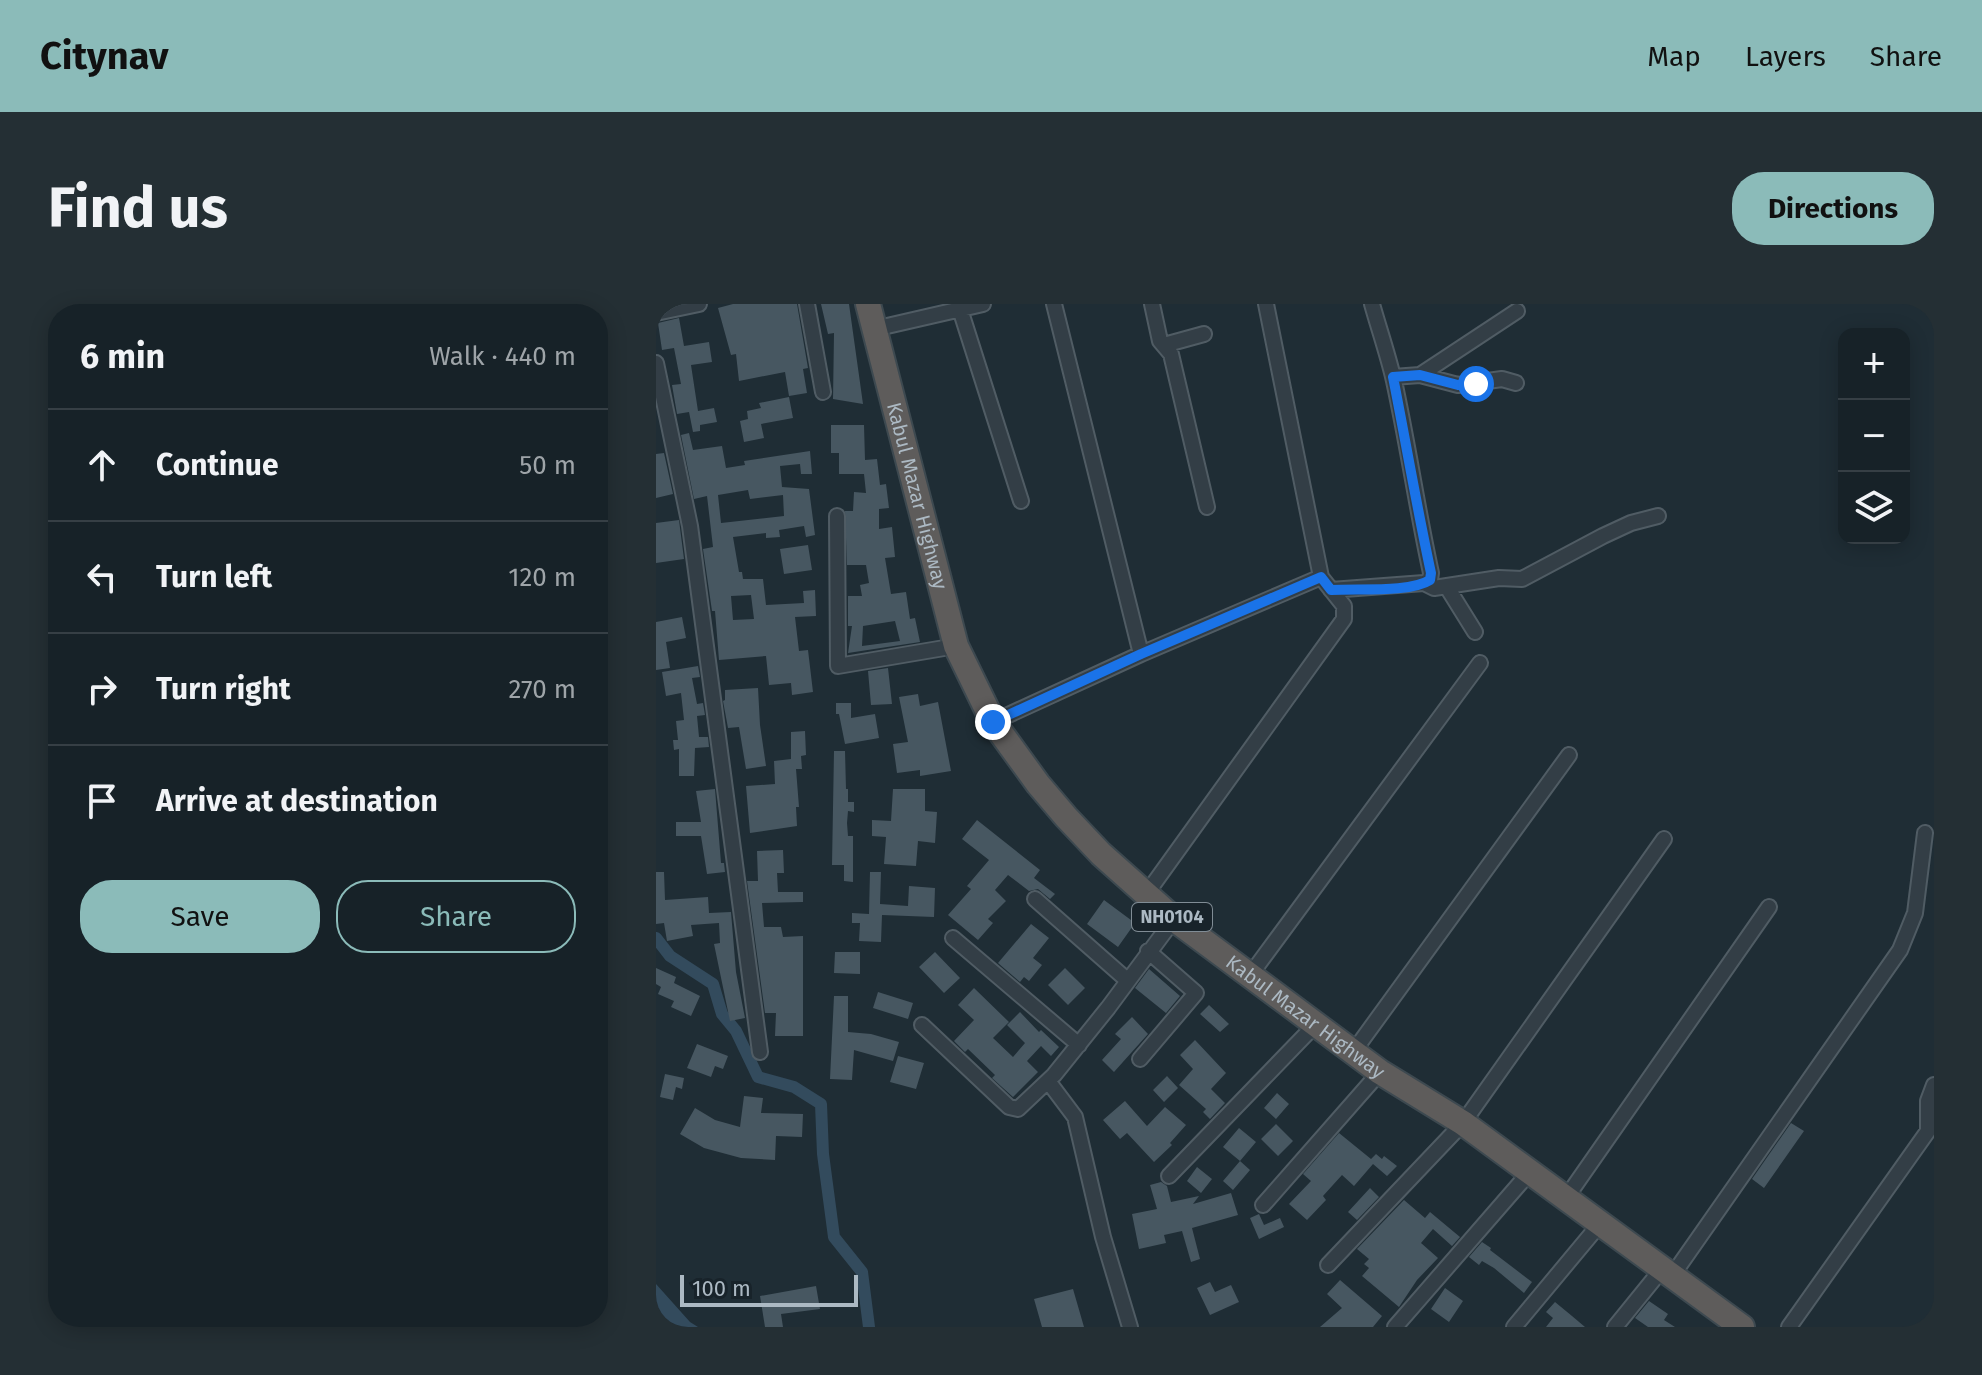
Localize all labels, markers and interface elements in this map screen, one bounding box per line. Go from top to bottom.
text: Citynav [40,33,168,79]
text: Map [1647,40,1701,73]
text: Layers [1745,40,1826,73]
text: Share [1870,40,1942,73]
button: Directions [1732,172,1934,245]
text: Find us [48,175,228,242]
map controls [1838,328,1910,544]
button: + [1838,328,1910,400]
text: 6 min [80,336,165,377]
text: Walk · 440 m [429,341,576,372]
route start [1458,366,1494,402]
street label: Kabul Mazar Highway [882,400,953,592]
button: − [1838,400,1910,472]
icon: ahead [80,443,124,487]
text: Continue [156,447,279,483]
text: 50 m [519,450,576,481]
button: layers [1838,472,1910,544]
icon: left [80,555,124,599]
text: Turn left [156,559,272,595]
text: 120 m [508,562,576,593]
icon: right [80,667,124,711]
text: Turn right [156,671,291,707]
text: 270 m [508,674,576,705]
route end [975,704,1011,740]
icon: arrive [80,779,124,823]
text: Arrive at destination [156,783,438,819]
button: Save [80,880,320,953]
button: Share [336,880,576,953]
road number: NH0104 [1132,903,1212,931]
street label: Kabul Mazar Highway [1221,950,1390,1084]
scale bar [680,1271,858,1307]
text: 100 m [692,1275,751,1302]

